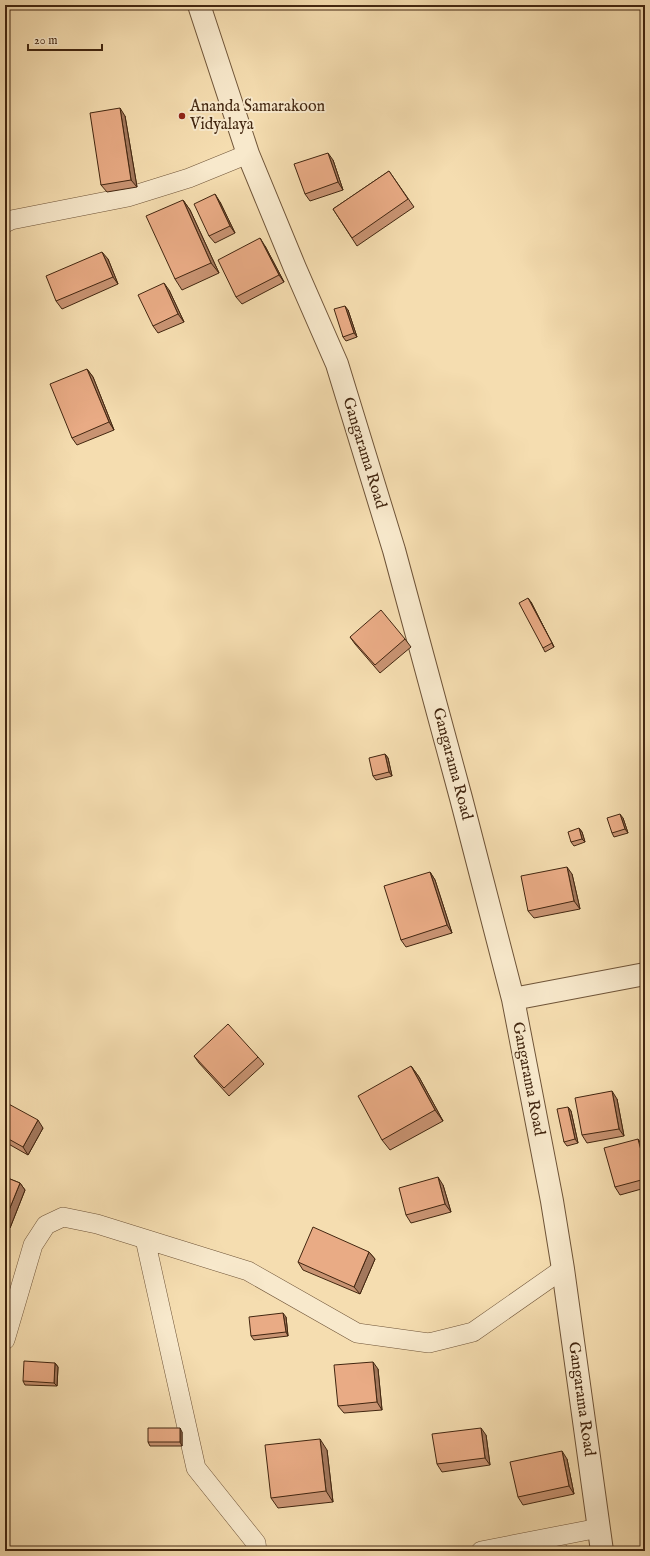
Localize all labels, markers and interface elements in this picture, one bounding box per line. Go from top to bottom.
scale bar [28,26,102,52]
text: 20 m [34,33,57,48]
place label: Ananda Samarakoon Vidyalaya [189,97,326,135]
marker: Ananda Samarakoon Vidyalaya [177,111,187,121]
street label: Gangarama Road [338,395,391,512]
street label: Gangarama Road [427,706,477,823]
street label: Gangarama Road [507,1020,549,1138]
street label: Gangarama Road [563,1340,599,1458]

